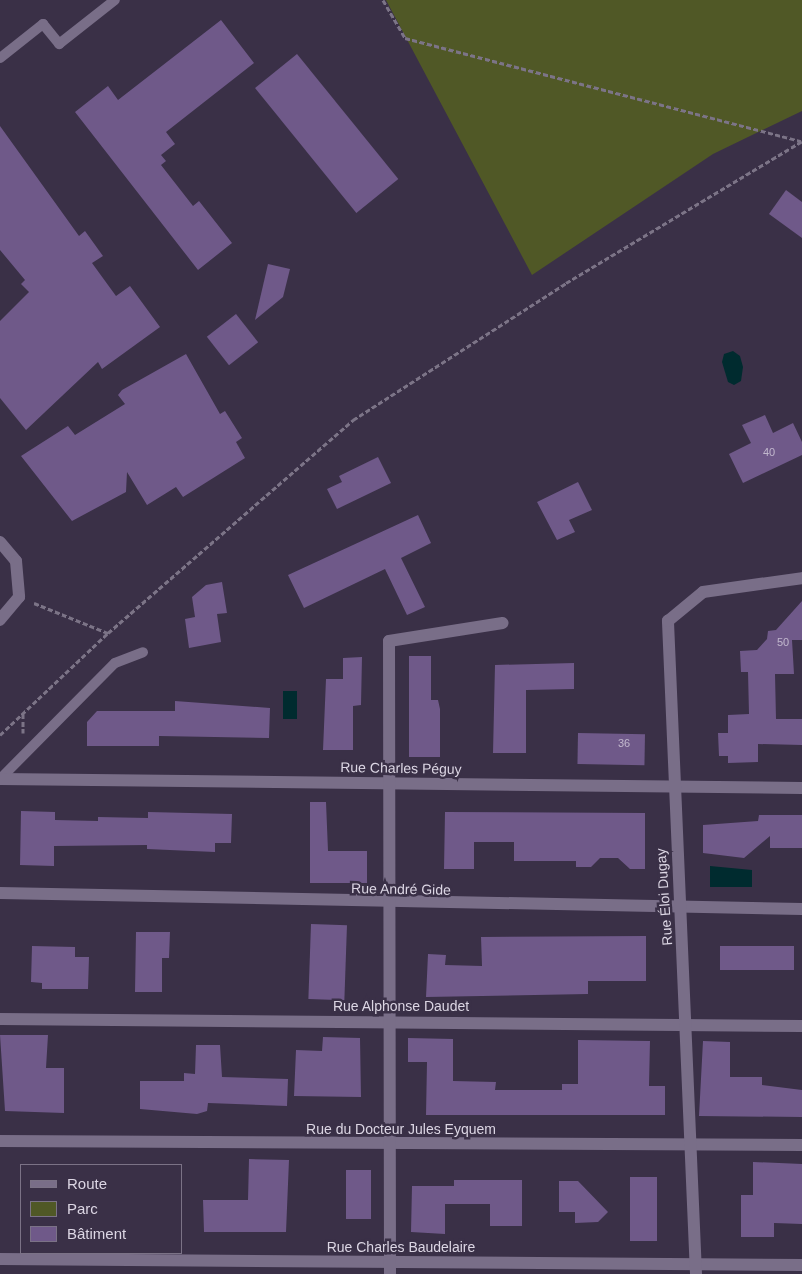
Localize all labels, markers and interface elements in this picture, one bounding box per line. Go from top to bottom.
house number: 40 [763,445,775,459]
house number: 50 [777,635,789,649]
house number: 36 [618,736,630,750]
street label: Rue Charles Péguy [340,759,462,777]
street label: Rue Éloi Dugay [652,848,676,946]
street label: Rue André Gide [351,880,451,898]
street label: Rue Alphonse Daudet [333,998,469,1014]
street label: Rue du Docteur Jules Eyquem [306,1121,496,1137]
legend [20,1164,182,1254]
text: Route [67,1175,107,1192]
text: Parc [67,1200,98,1217]
text: Bâtiment [67,1225,126,1242]
street label: Rue Charles Baudelaire [327,1239,475,1255]

